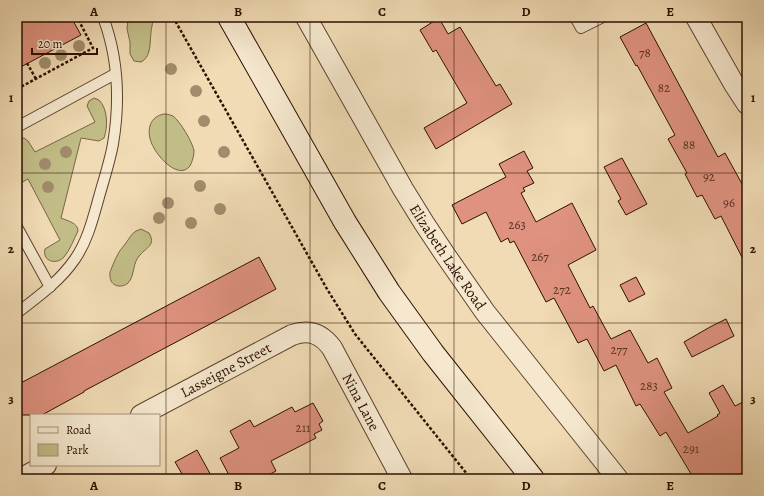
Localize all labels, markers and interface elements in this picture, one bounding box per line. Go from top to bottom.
text: A [89,3,99,20]
text: B [234,3,242,20]
text: C [378,3,386,20]
text: D [521,3,531,20]
text: E [666,3,674,20]
scale bar [32,30,97,56]
text: 20 m [38,36,62,52]
house number: 78 [639,44,651,61]
house number: 82 [658,79,670,96]
text: 1 [9,89,14,106]
text: 1 [751,89,756,106]
house number: 88 [683,136,695,153]
house number: 92 [703,168,715,185]
house number: 96 [723,194,735,211]
street label: Elizabeth Lake Road [405,200,491,315]
house number: 263 [508,216,526,233]
text: 2 [8,240,15,257]
text: 2 [750,240,757,257]
house number: 267 [531,248,549,265]
house number: 272 [553,281,571,298]
street label: Lasseigne Street [177,338,275,402]
house number: 277 [610,341,628,358]
street label: Nina Lane [337,370,385,435]
house number: 283 [640,377,658,394]
text: 3 [8,390,14,407]
text: 3 [750,390,756,407]
legend [30,414,160,466]
house number: 211 [295,419,311,436]
text: Road [66,422,92,438]
house number: 291 [683,440,700,457]
text: Park [66,442,89,458]
text: A [89,477,99,494]
text: B [234,477,242,494]
text: C [378,477,386,494]
text: D [521,477,531,494]
text: E [666,477,674,494]

